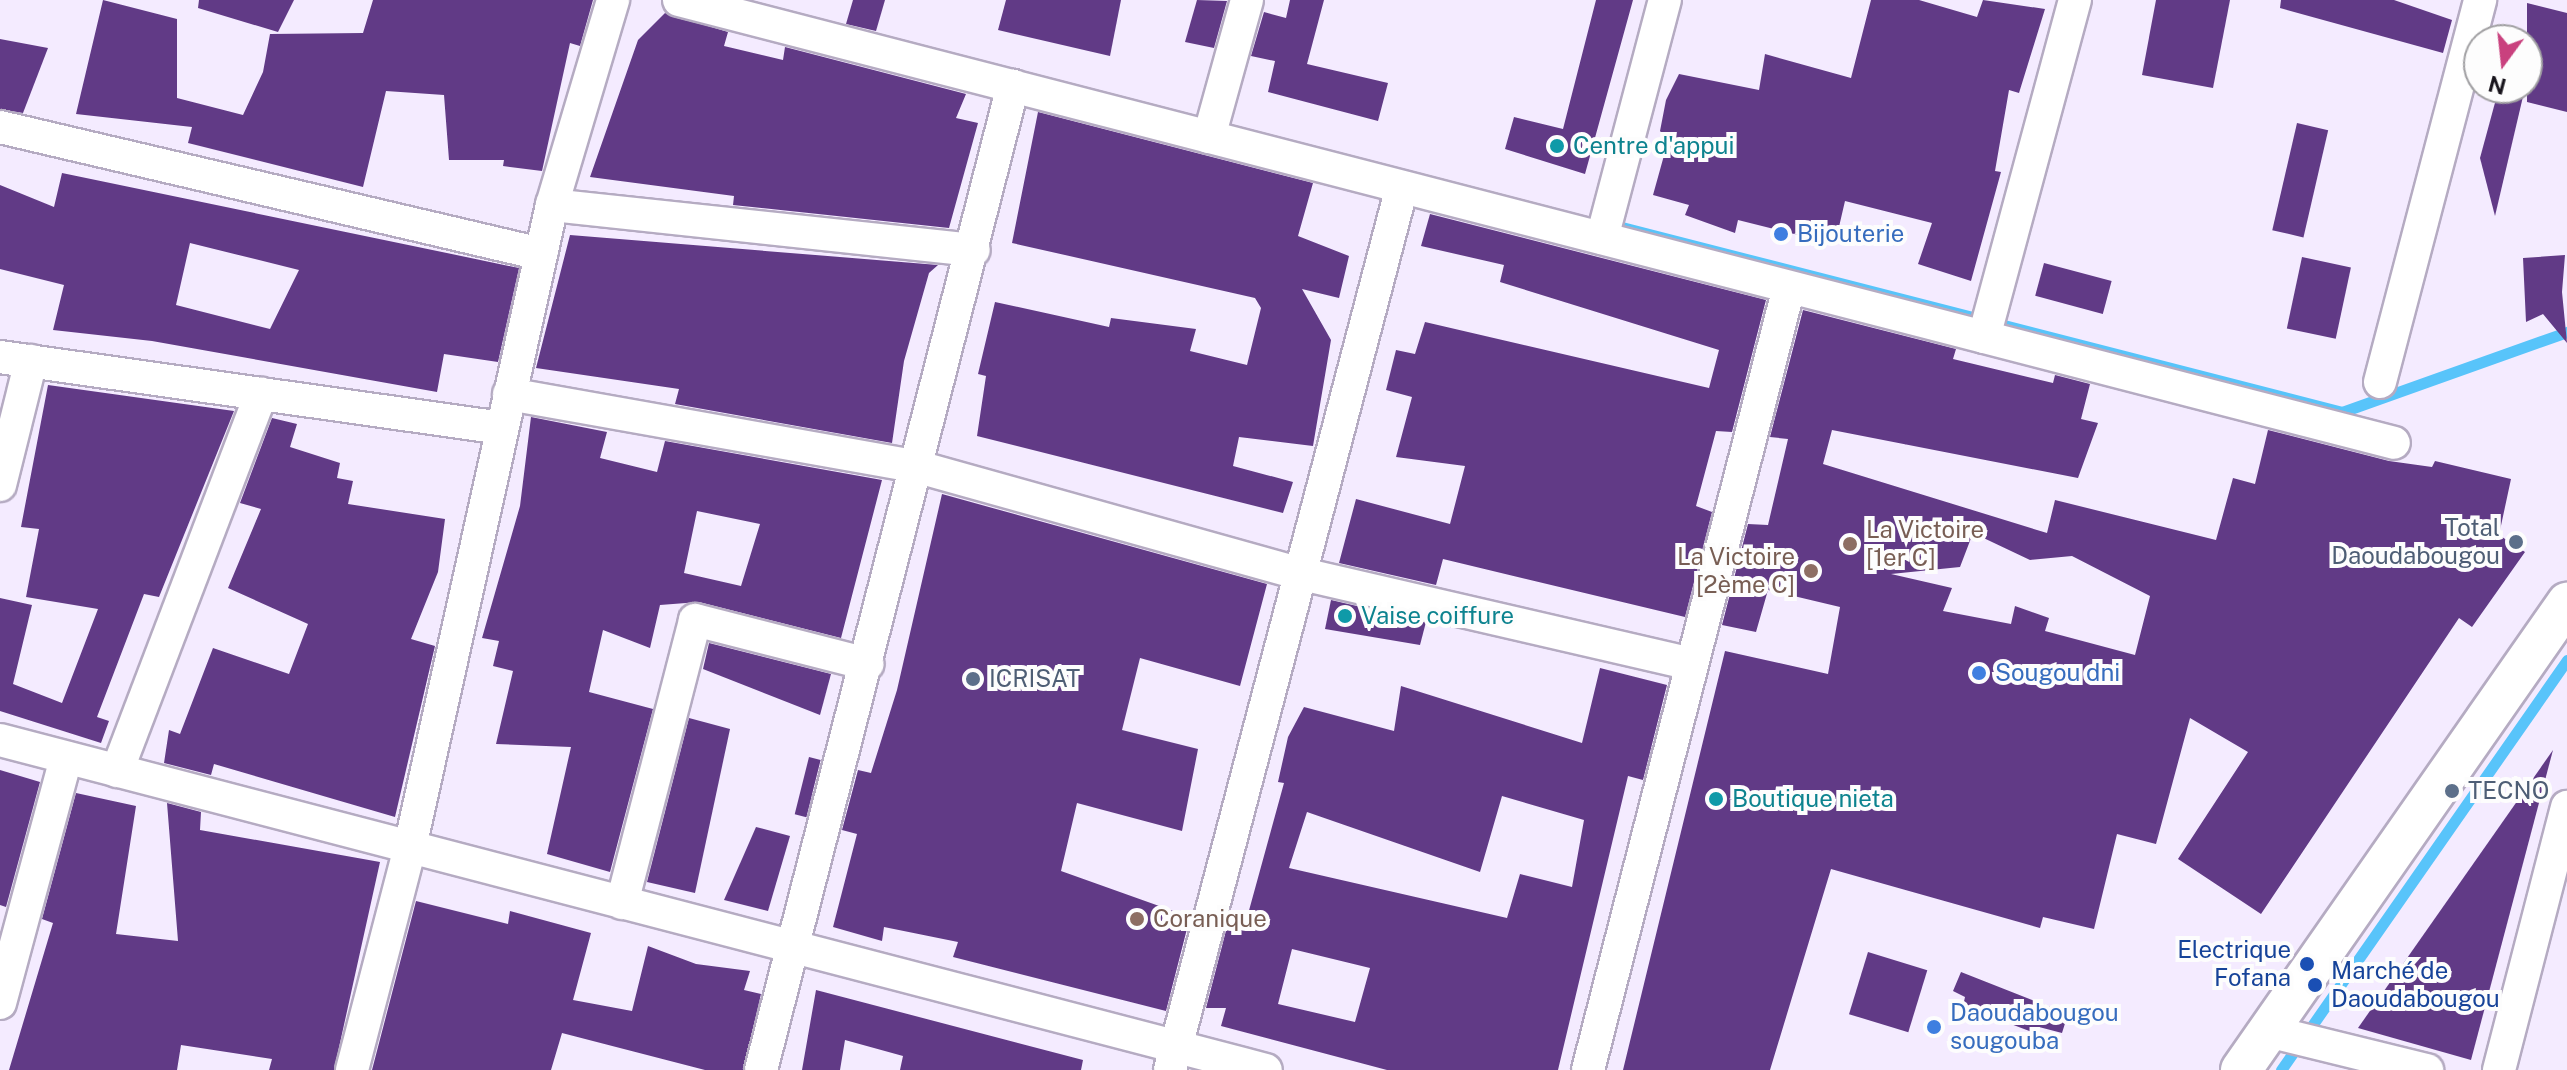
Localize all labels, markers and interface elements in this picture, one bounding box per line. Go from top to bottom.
north arrow [2463,24,2543,104]
text: N [2486,70,2509,100]
place label: Centre d'appui [1573,132,1735,160]
marker: Centre d'appui [1548,137,1566,155]
place label: Bijouterie [1797,220,1904,248]
marker: Bijouterie [1772,225,1790,243]
place label: Total Daoudabougou [2331,514,2500,570]
place label: La Victoire [1er C] [1866,516,1985,572]
marker: Total Daoudabougou [2507,533,2525,551]
marker: La Victoire [1er C] [1841,535,1859,553]
place label: La Victoire [2ème C] [1676,543,1795,599]
marker: La Victoire [2ème C] [1802,562,1820,580]
place label: Vaise coiffure [1361,602,1515,630]
marker: Vaise coiffure [1336,607,1354,625]
place label: Sougou dni [1995,659,2121,687]
marker: Sougou dni [1970,664,1988,682]
place label: ICRISAT [989,665,1080,693]
marker: ICRISAT [964,670,982,688]
place label: TECNO [2468,777,2549,805]
marker: TECNO [2443,782,2461,800]
place label: Boutique nieta [1732,785,1894,813]
marker: Boutique nieta [1707,790,1725,808]
place label: Coranique [1153,905,1267,933]
marker: Coranique [1128,910,1146,928]
place label: Electrique Fofana [2177,936,2291,992]
marker: Electrique Fofana [2298,955,2316,973]
place label: Marché de Daoudabougou [2331,957,2500,1013]
marker: Marché de Daoudabougou [2306,976,2324,994]
place label: Daoudabougou sougouba [1950,999,2119,1055]
marker: Daoudabougou sougouba [1925,1018,1943,1036]

